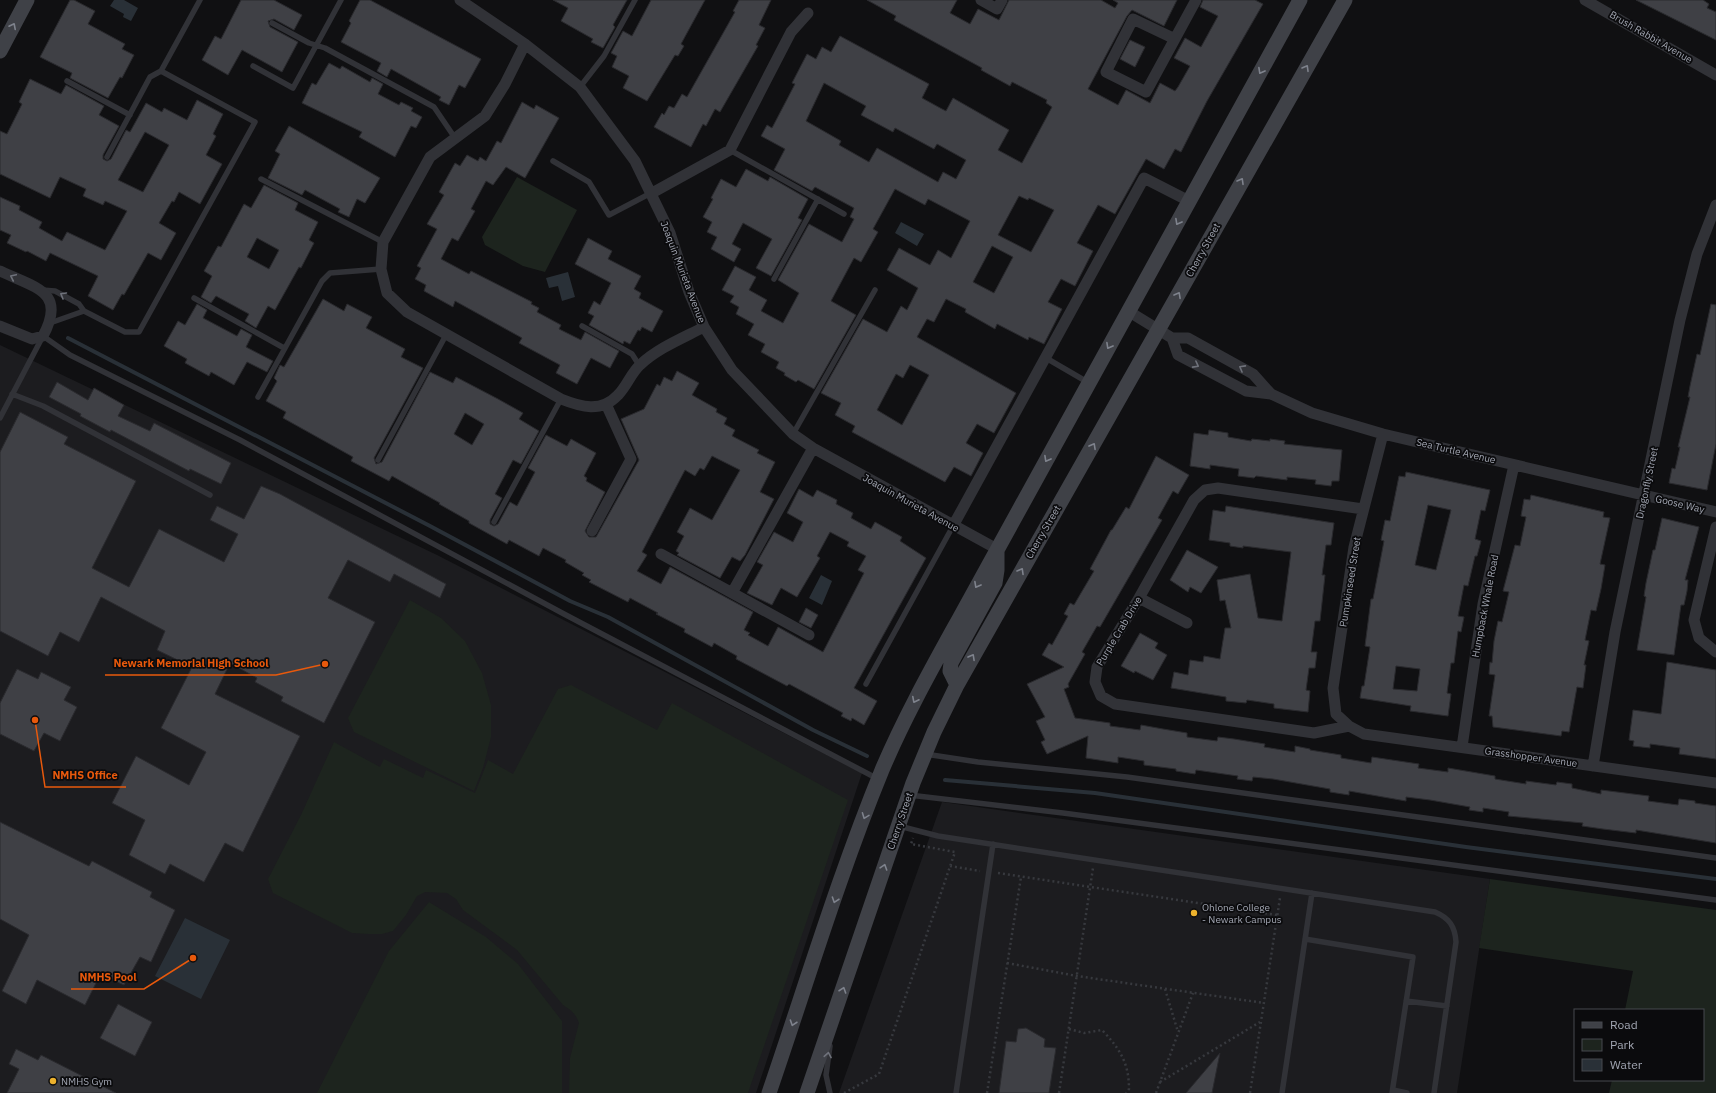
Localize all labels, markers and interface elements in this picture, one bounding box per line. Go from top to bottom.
street label: Brush Rabbit Avenue [1607,8,1695,66]
one-way arrow [8,22,16,30]
one-way arrow [1301,65,1308,72]
one-way arrow [1258,67,1265,74]
one-way arrow [1237,178,1244,185]
one-way arrow [1175,217,1182,225]
street label: Joaquin Murieta Avenue [658,219,709,325]
street label: Cherry Street [1183,220,1223,279]
one-way arrow [10,274,17,282]
one-way arrow [1173,292,1180,299]
one-way arrow [60,293,67,300]
one-way arrow [1107,341,1114,349]
one-way arrow [1192,360,1200,368]
one-way arrow [1239,365,1246,373]
street label: Sea Turtle Avenue [1415,436,1497,467]
one-way arrow [1088,443,1096,450]
street label: Dragonfly Street [1633,446,1661,520]
one-way arrow [1044,455,1051,462]
street label: Joaquin Murieta Avenue [861,471,962,535]
street label: Goose Way [1654,492,1706,516]
street label: Cherry Street [1022,503,1064,561]
street label: Pumpkinseed Street [1336,535,1364,628]
street label: Humpback Whale Road [1469,553,1501,659]
one-way arrow [1016,567,1024,575]
one-way arrow [974,581,982,589]
street label: Purple Crab Drive [1093,594,1145,668]
callout: Newark Memorial High School [105,652,276,675]
one-way arrow [967,654,975,661]
text: Newark Memorial High School [113,656,269,670]
one-way arrow [913,696,920,703]
street label: Grasshopper Avenue [1484,744,1579,770]
callout: NMHS Office [45,764,126,787]
text: NMHS Office [52,768,118,782]
street label: Cherry Street [884,790,916,851]
one-way arrow [861,812,869,819]
one-way arrow [879,863,888,870]
one-way arrow [831,896,839,903]
place label: Ohlone College - Newark Campus [1202,901,1282,926]
marker: Ohlone College - Newark Campus [1189,908,1199,918]
callout: NMHS Pool [71,966,144,989]
text: NMHS Pool [79,970,137,984]
one-way arrow [838,987,847,994]
legend [1574,1009,1704,1081]
text: Road [1610,1017,1638,1032]
one-way arrow [789,1019,798,1026]
text: Park [1610,1037,1635,1052]
one-way arrow [823,1051,832,1058]
text: Water [1610,1057,1643,1072]
place label: NMHS Gym [61,1075,112,1088]
marker: NMHS Gym [48,1076,58,1086]

